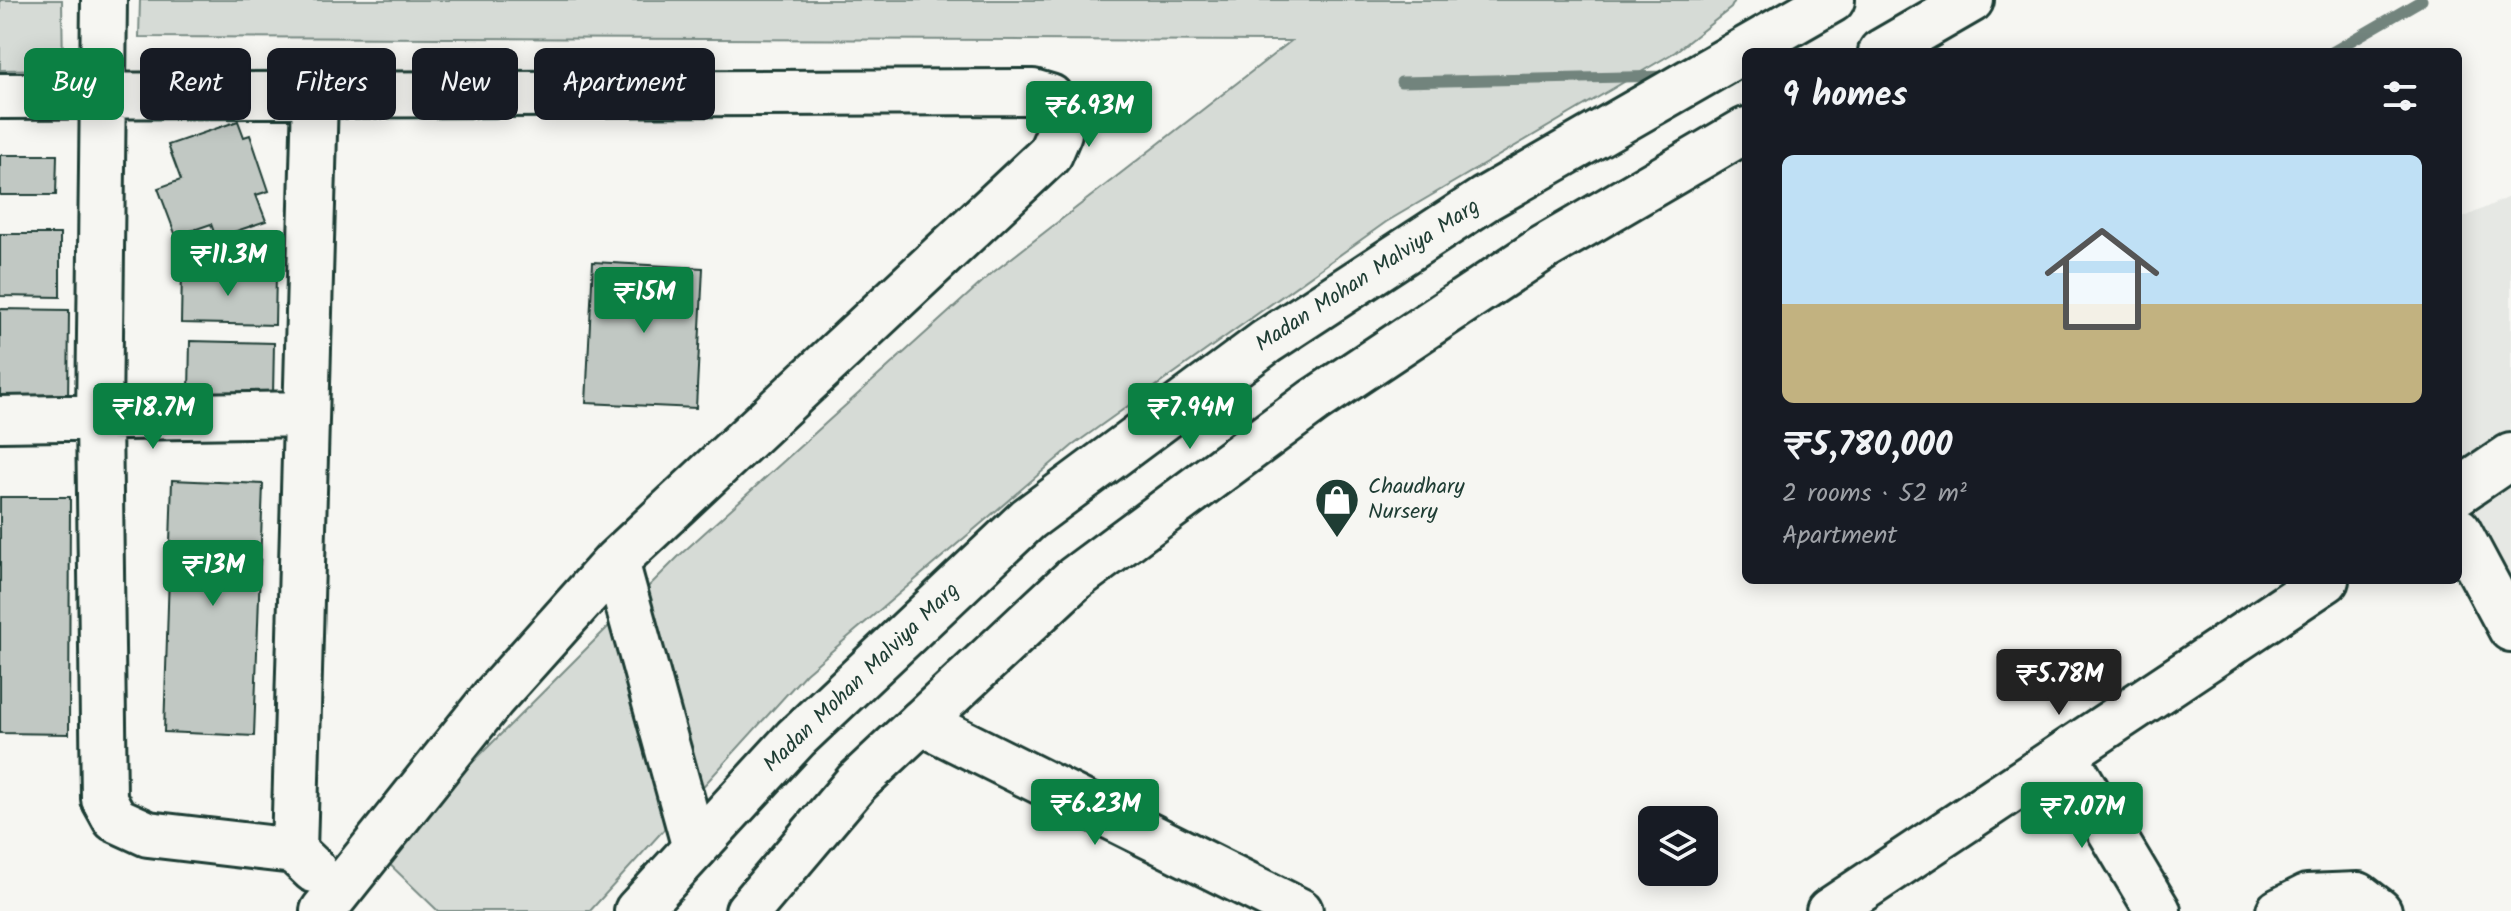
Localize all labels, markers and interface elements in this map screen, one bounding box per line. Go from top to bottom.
chip: Buy [24,48,124,120]
chip: Rent [140,48,251,120]
chip: Filters [267,48,396,120]
chip: New [412,48,518,120]
chip: Apartment [534,48,715,120]
text: 9 homes [1782,69,1907,123]
icon: filters [2378,74,2422,118]
pin: ₹6.93M [1024,81,1154,149]
text: ₹6.93M [1044,86,1134,128]
street label: Madan Mohan Malviya Marg [1249,190,1487,362]
icon: home [2030,207,2174,351]
pin: ₹11.3M [163,230,293,298]
text: ₹11.3M [189,235,267,277]
pin: ₹15M [597,267,691,335]
text: ₹15M [612,272,676,314]
pin: ₹18.7M [88,383,218,451]
pin: ₹7.94M [1125,383,1255,451]
text: ₹18.7M [111,388,195,430]
text: ₹7.94M [1146,388,1234,430]
text: ₹5,780,000 [1782,419,1952,473]
place label: Chaudhary Nursery [1368,470,1465,530]
text: 2 rooms · 52 m² [1782,473,1967,515]
shop icon: Chaudhary Nursery [1313,476,1361,539]
text: Apartment [1782,515,1897,557]
pin: ₹13M [166,540,260,608]
text: ₹13M [181,545,245,587]
street label: Madan Mohan Malviya Marg [756,574,968,782]
pin: ₹5.78M [1994,649,2124,717]
text: ₹5.78M [2014,654,2104,696]
pin: ₹6.23M [1030,779,1160,847]
pin: ₹7.07M [2017,782,2147,850]
text: ₹6.23M [1049,784,1141,826]
text: ₹7.07M [2039,787,2125,829]
map controls [1638,806,1718,886]
button: layers [1638,806,1718,886]

